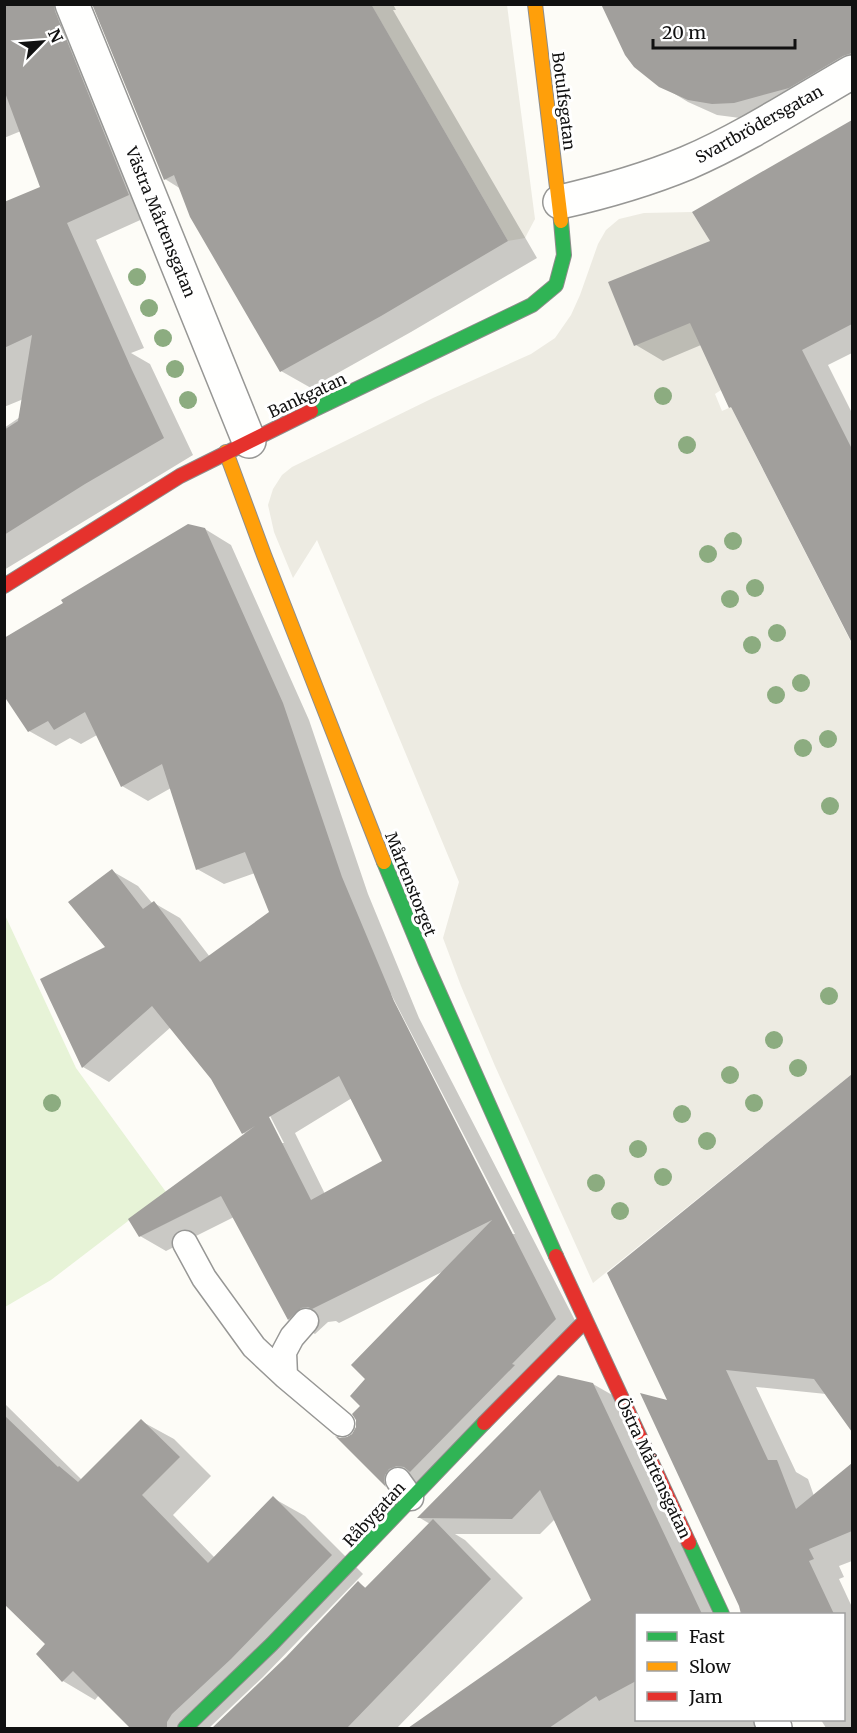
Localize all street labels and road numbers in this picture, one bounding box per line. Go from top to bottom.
street label: Botulfsgatan [548,51,580,152]
street label: Svartbrödersgatan [692,81,826,167]
street label: Västra Mårtensgatan [121,143,200,301]
street label: Bankgatan [265,368,350,422]
street label: Mårtenstorget [381,829,441,940]
street label: Östra Mårtensgatan [613,1394,696,1542]
street label: Råbygatan [339,1477,410,1551]

